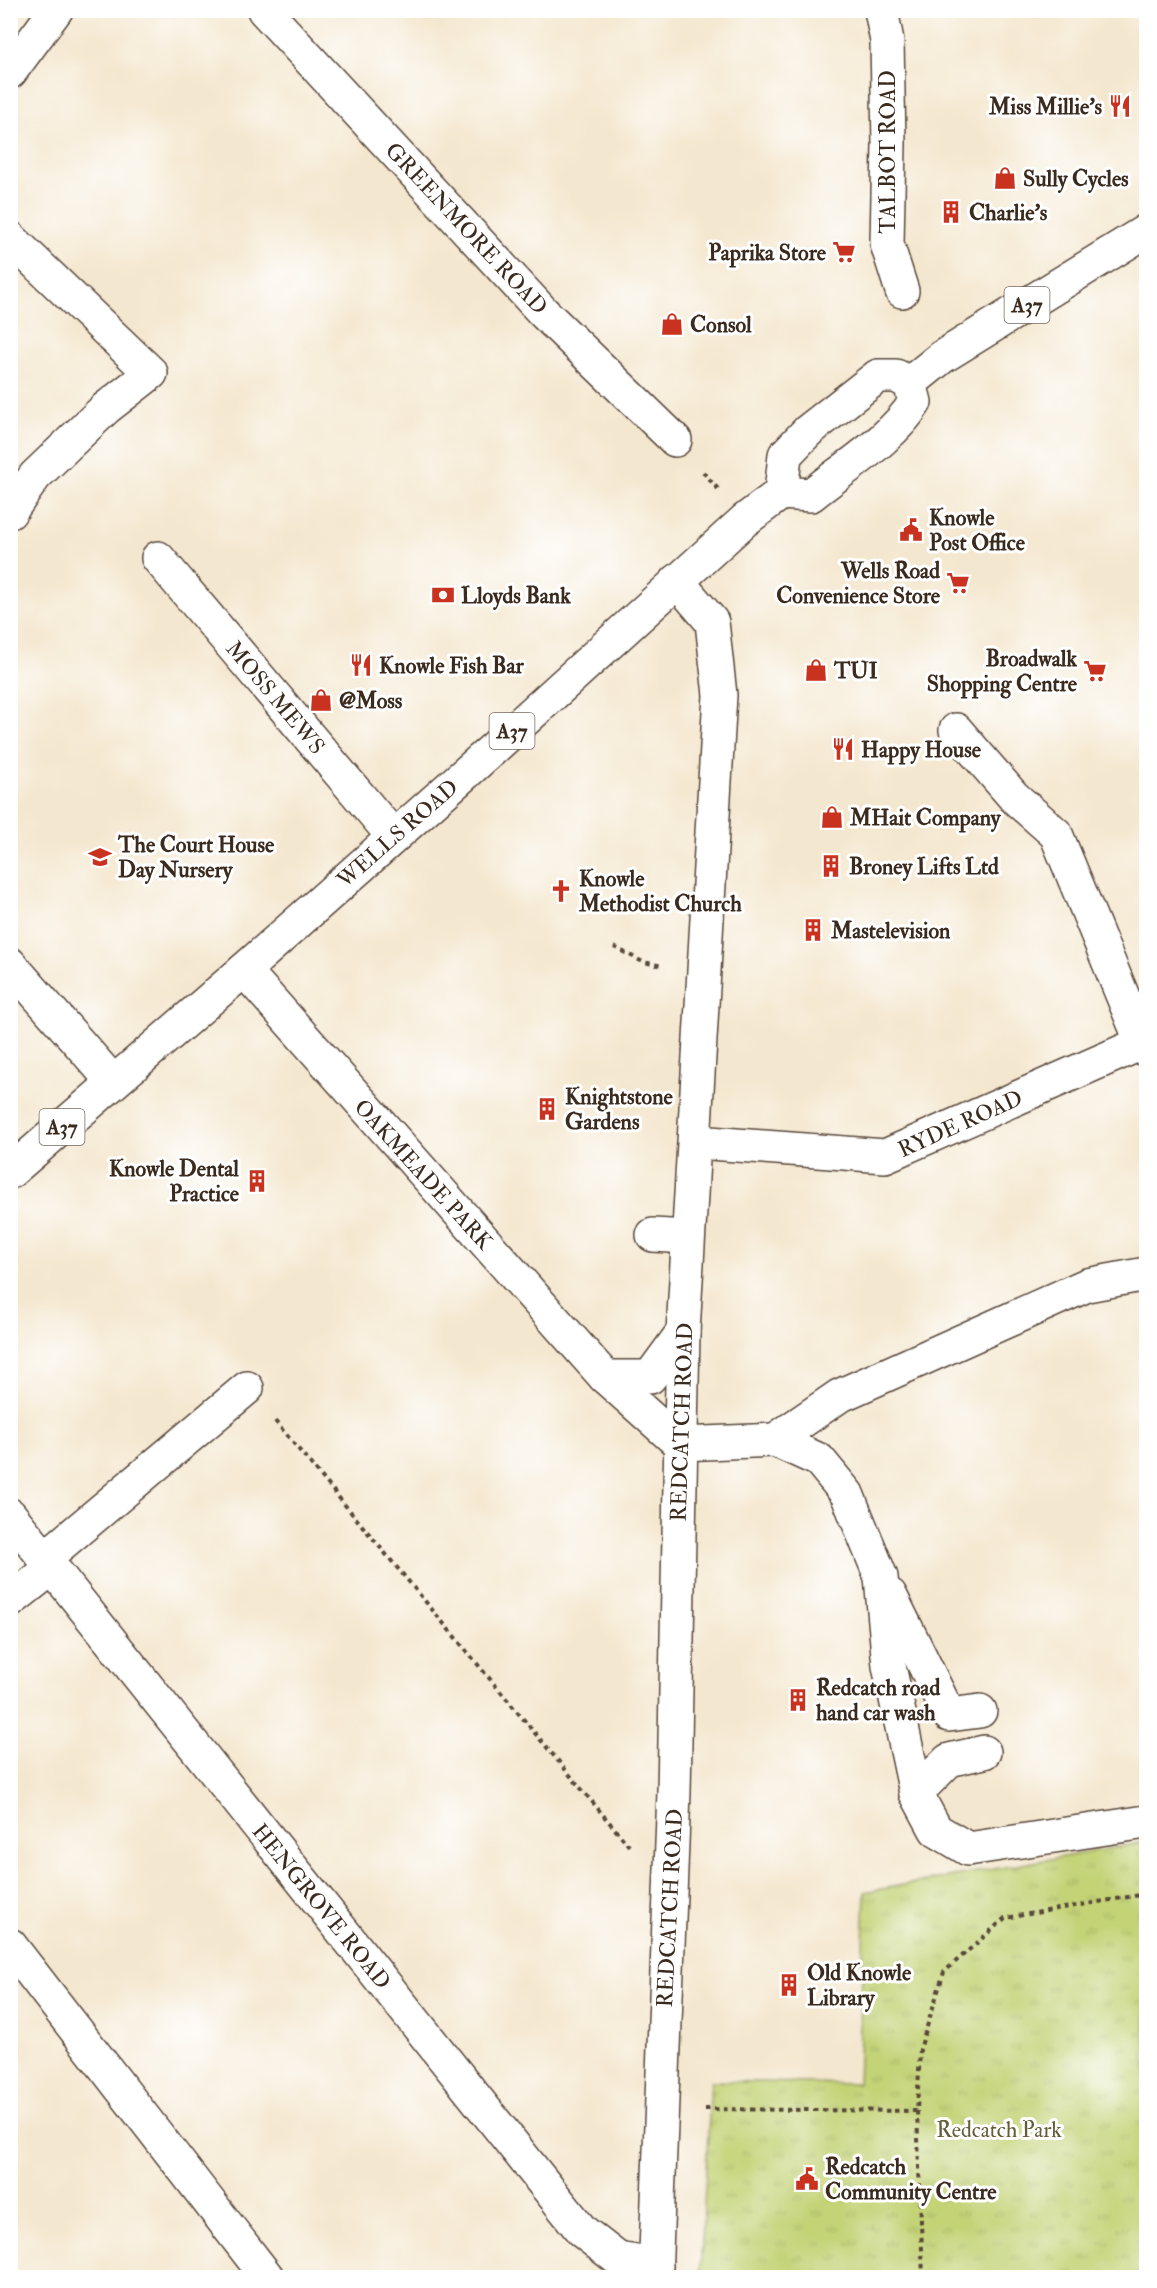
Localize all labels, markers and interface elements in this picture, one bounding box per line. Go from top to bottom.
street label: TALBOT ROAD [874,70,902,234]
place label: Miss Millie's [988,93,1102,121]
restaurant icon: Miss Millie's [1107,93,1133,119]
street label: GREENMORE ROAD [379,137,553,321]
shop icon: Sully Cycles [992,165,1018,191]
place label: Sully Cycles [1023,165,1129,194]
building icon: Charlie's [938,199,964,225]
place label: Charlie's [969,199,1048,227]
place label: Paprika Store [708,239,827,268]
supermarket icon: Paprika Store [831,239,857,265]
road number: A37 [1004,287,1050,323]
shop icon: Consol [659,311,685,337]
place label: Consol [690,311,752,339]
place label: Knowle Post Office [929,504,1026,557]
public building icon: Knowle Post Office [898,517,924,543]
place label: Wells Road Convenience Store [776,557,941,610]
supermarket icon: Wells Road Convenience Store [945,570,971,596]
bank icon: Lloyds Bank [430,582,456,608]
place label: Lloyds Bank [461,582,571,611]
street label: MOSS MEWS [220,635,331,760]
place label: Broadwalk Shopping Centre [927,645,1078,699]
restaurant icon: Knowle Fish Bar [348,652,374,678]
place label: Knowle Fish Bar [379,652,525,680]
shop icon: TUI [803,657,829,683]
place label: TUI [833,657,878,685]
supermarket icon: Broadwalk Shopping Centre [1082,658,1108,684]
shop icon: @Moss [308,687,334,713]
place label: @Moss [339,687,403,715]
road number: A37 [490,713,534,749]
restaurant icon: Happy House [830,736,856,762]
place label: Happy House [861,736,982,765]
street label: WELLS ROAD [330,773,464,895]
shop icon: MHait Company [819,804,845,830]
place label: MHait Company [849,804,1002,833]
place label: The Court House Day Nursery [117,831,275,885]
school or university icon: The Court House Day Nursery [87,844,113,870]
building icon: Broney Lifts Ltd [818,853,844,879]
place label: Broney Lifts Ltd [849,853,999,882]
place label: Knowle Methodist Church [578,865,742,918]
church icon: Knowle Methodist Church [548,878,574,904]
building icon: Mastelevision [800,917,826,943]
place label: Mastelevision [830,917,951,945]
place label: Knightstone Gardens [565,1083,673,1136]
street label: RYDE ROAD [894,1084,1027,1164]
street label: OAKMEADE PARK [348,1093,499,1256]
building icon: Knightstone Gardens [534,1096,560,1122]
road number: A37 [40,1109,84,1145]
place label: Knowle Dental Practice [109,1155,240,1208]
building icon: Knowle Dental Practice [244,1168,270,1194]
street label: REDCATCH ROAD [665,1322,699,1522]
place label: Redcatch road hand car wash [816,1674,940,1727]
building icon: Redcatch road hand car wash [785,1687,811,1713]
street label: REDCATCH ROAD [651,1808,689,2008]
street label: HENGROVE ROAD [246,1818,397,1995]
place label: Old Knowle Library [807,1959,912,2013]
building icon: Old Knowle Library [776,1972,802,1998]
park label: Redcatch Park [936,2116,1062,2144]
place label: Redcatch Community Centre [825,2153,997,2207]
public building icon: Redcatch Community Centre [794,2166,820,2192]

